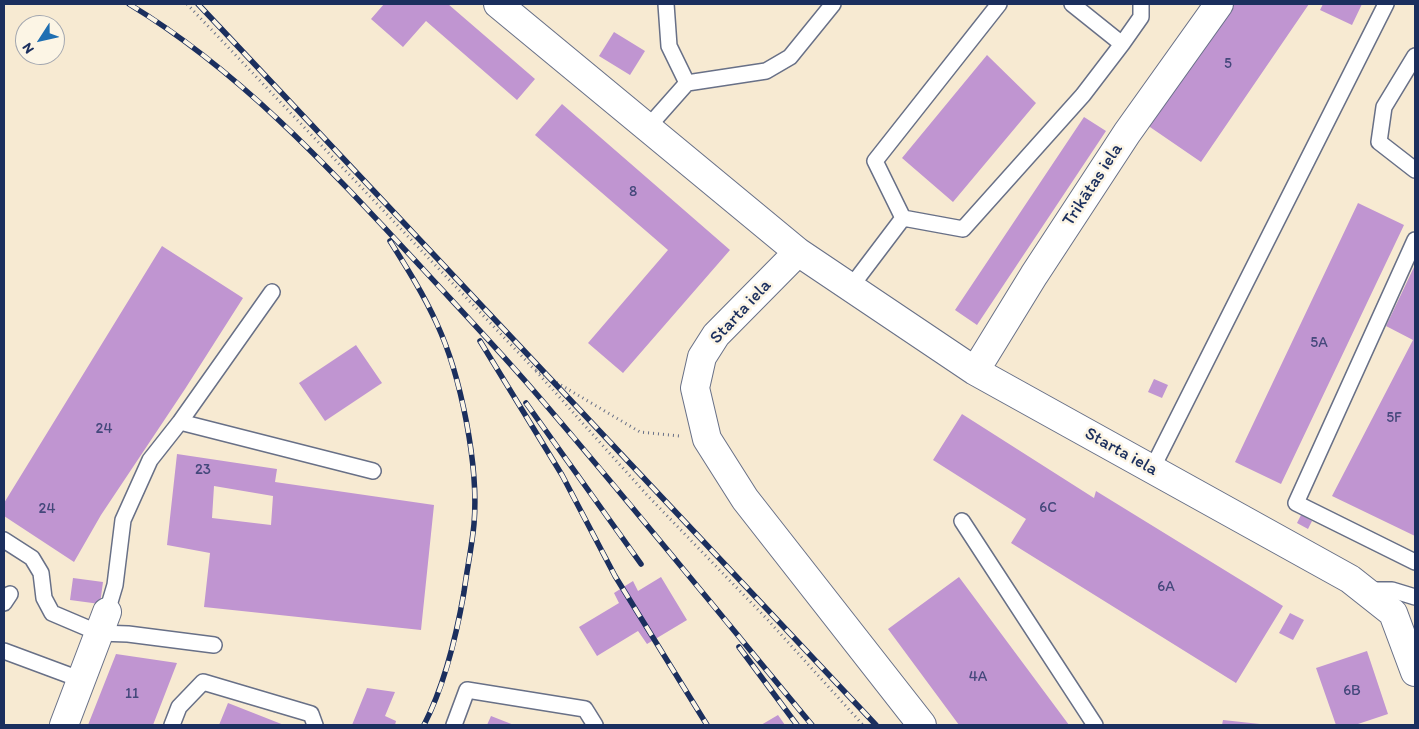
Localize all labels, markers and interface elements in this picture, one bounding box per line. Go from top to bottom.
north arrow [15,15,65,65]
text: N [18,40,38,57]
house number: 5 [1224,55,1232,73]
street label: Trikātas iela [1058,140,1128,230]
house number: 8 [629,183,637,201]
street label: Starta iela [706,275,776,349]
house number: 5A [1310,334,1328,352]
house number: 5F [1386,409,1402,427]
house number: 24 [96,420,112,438]
street label: Starta iela [1081,423,1161,481]
house number: 23 [195,461,211,479]
house number: 6C [1039,499,1057,517]
house number: 24 [39,500,55,518]
house number: 6A [1157,578,1175,596]
house number: 4A [969,668,987,686]
house number: 6B [1343,682,1361,700]
house number: 11 [125,685,139,703]

